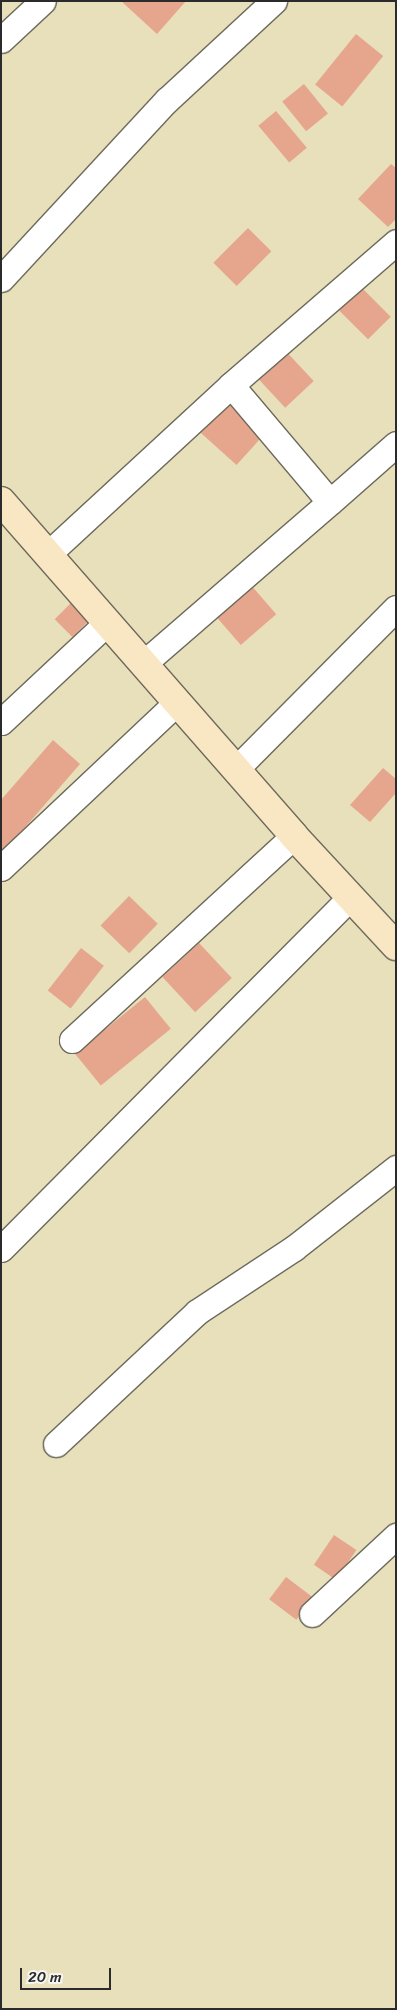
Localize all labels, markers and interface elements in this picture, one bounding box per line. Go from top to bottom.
scale bar [22,1958,114,1990]
text: 20 m [28,1964,62,1990]

